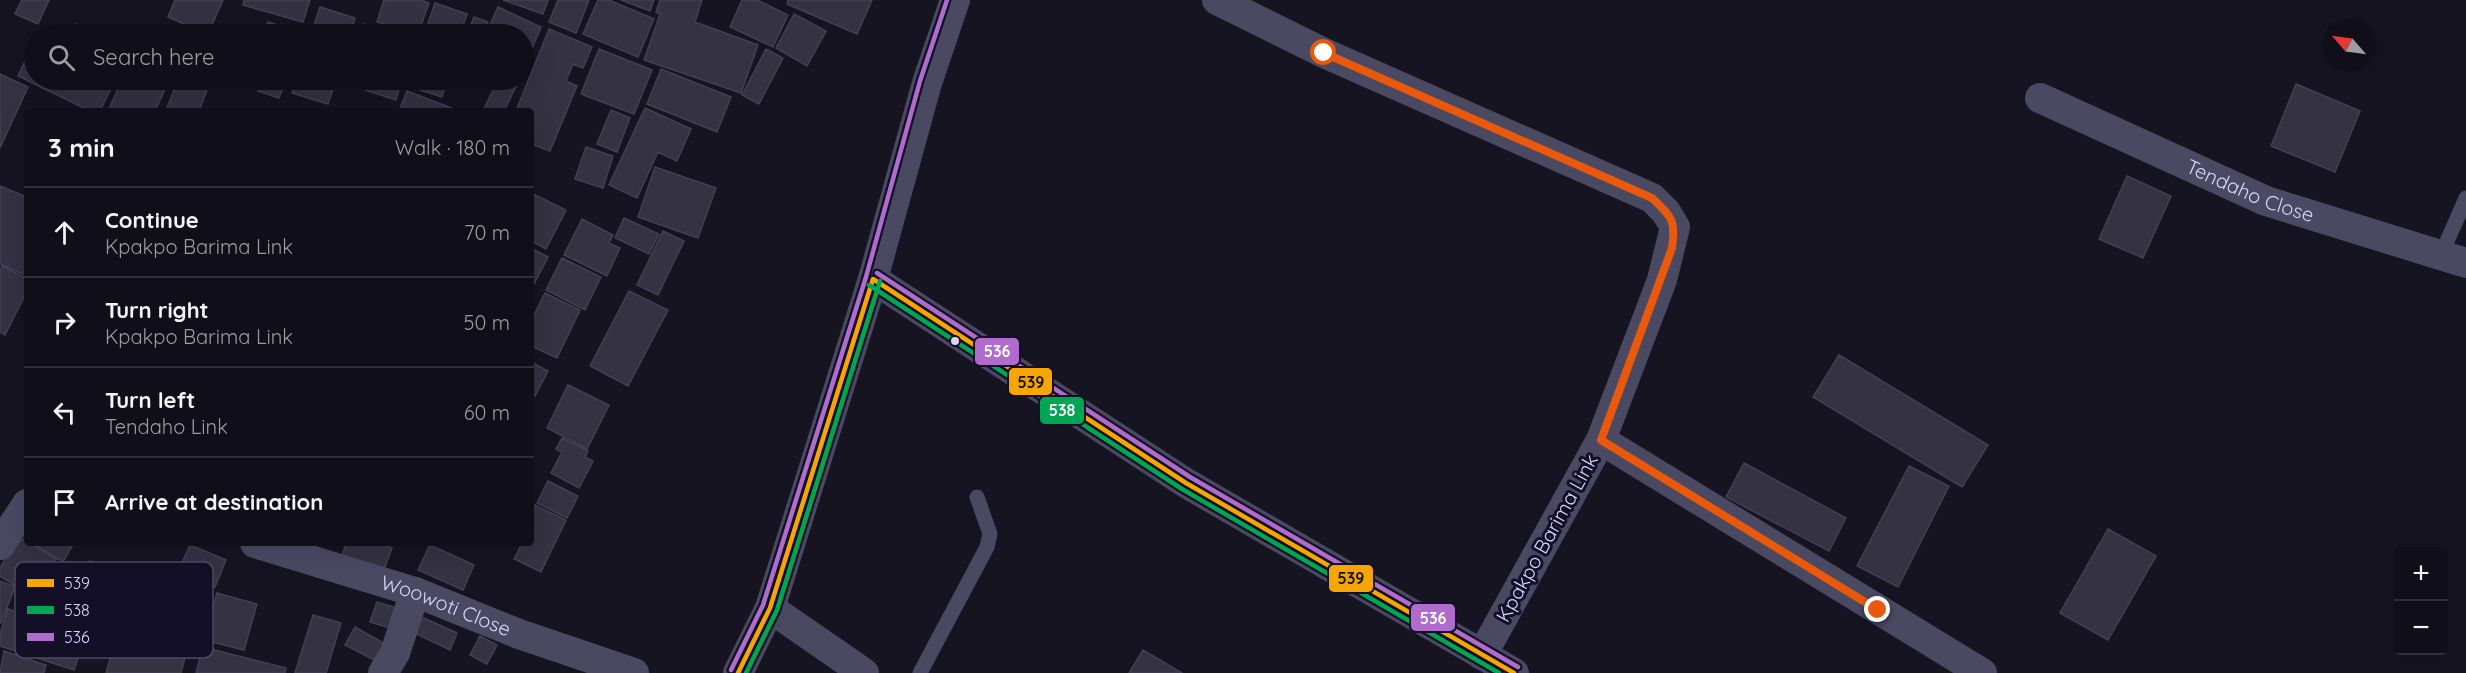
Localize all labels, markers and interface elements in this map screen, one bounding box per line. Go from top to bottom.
north arrow [2322,18,2376,72]
search box [24,24,534,90]
route start [1310,39,1336,65]
icon: search [45,41,78,74]
text: Search here [93,43,214,71]
text: 3 min [48,131,115,164]
text: Walk · 180 m [395,135,510,160]
street label: Tendaho Close [2182,153,2317,227]
text: Continue [105,206,199,234]
icon: ahead [48,216,81,249]
text: 70 m [464,220,510,245]
text: Kpakpo Barima Link [105,234,293,259]
text: Turn right [105,296,209,324]
icon: right [48,306,81,339]
text: 50 m [464,310,510,335]
text: Kpakpo Barima Link [105,324,293,349]
unlabelled marker [949,335,961,347]
line badge: 536 [974,337,1020,366]
text: 536 [984,341,1010,361]
line badge: 539 [1008,367,1053,396]
text: 539 [1018,372,1044,392]
text: Turn left [105,386,195,414]
icon: left [48,396,81,429]
line badge: 538 [1039,396,1085,425]
text: 60 m [464,400,510,425]
text: 538 [1049,400,1076,420]
text: Tendaho Link [105,414,228,439]
street label: Kpakpo Barima Link [1490,449,1603,626]
icon: arrive [48,486,81,519]
text: Arrive at destination [105,488,323,516]
map controls [2394,547,2448,655]
button: + [2394,547,2448,601]
legend [15,562,213,658]
line badge: 539 [1328,564,1374,593]
text: 539 [1338,568,1364,588]
street label: Woowoti Close [378,569,515,641]
text: 539 [64,573,90,593]
route end [1864,596,1890,622]
text: 538 [64,600,90,620]
button: − [2394,601,2448,655]
line badge: 536 [1410,603,1456,632]
text: 536 [1420,608,1446,628]
text: 536 [64,627,90,647]

